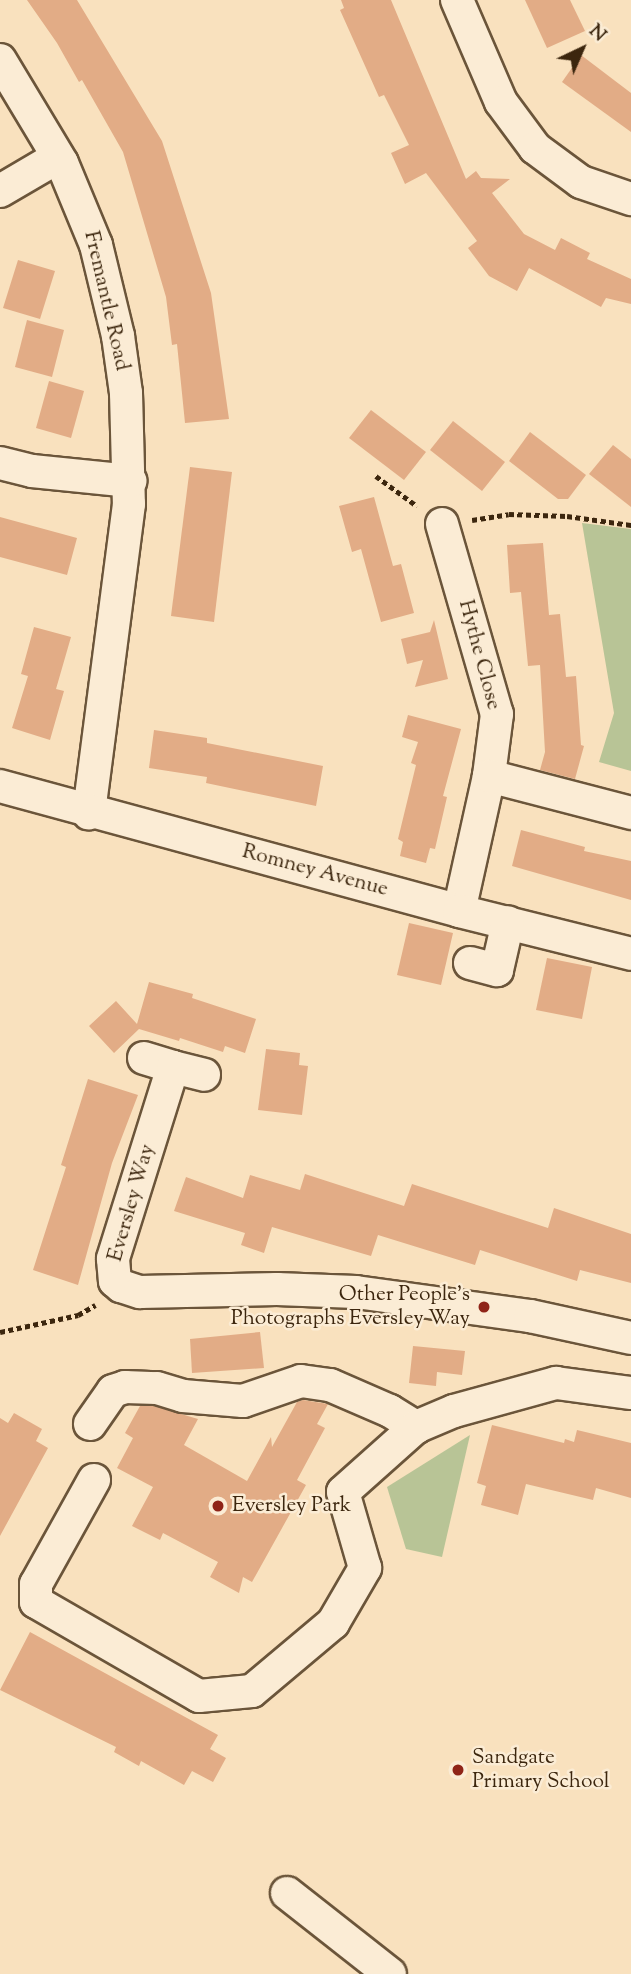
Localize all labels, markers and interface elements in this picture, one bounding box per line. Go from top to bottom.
north arrow [547,14,617,84]
text: N [582,19,612,49]
street label: Fremantle Road [78,229,134,373]
street label: Hythe Close [452,597,506,713]
street label: Romney Avenue [239,839,391,903]
street label: Eversley Way [103,1141,161,1265]
place label: Other People's Photographs Eversley Way [231,1282,470,1332]
marker: Other People's Photographs Eversley Way [476,1299,492,1315]
place label: Eversley Park [232,1493,351,1519]
marker: Eversley Park [210,1498,226,1514]
place label: Sandgate Primary School [472,1745,610,1795]
marker: Sandgate Primary School [450,1762,466,1778]

